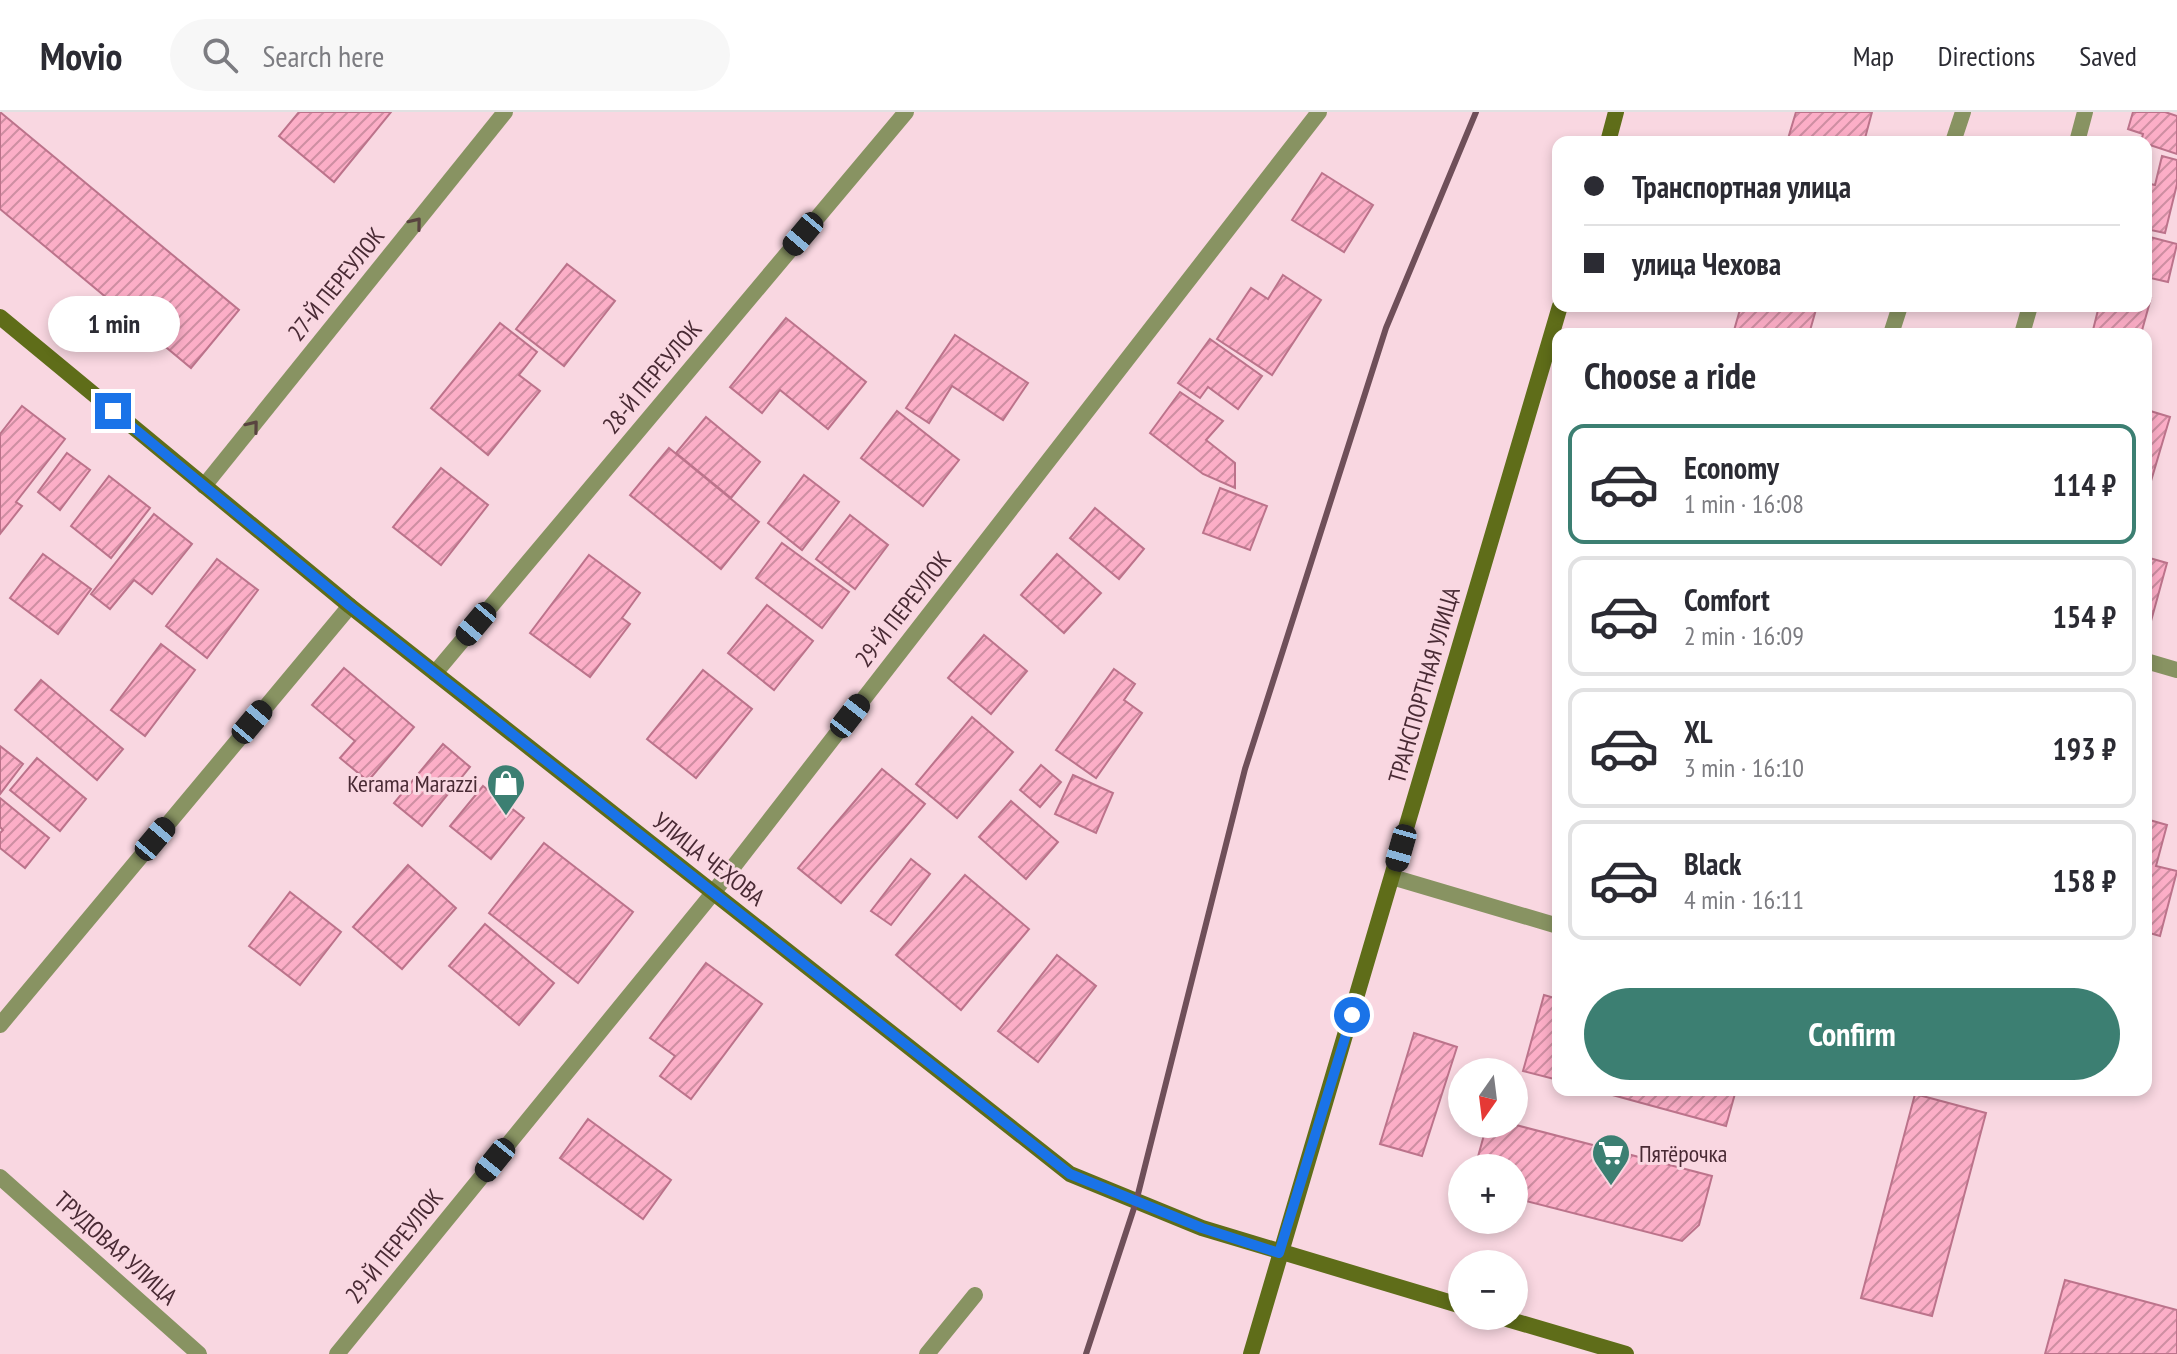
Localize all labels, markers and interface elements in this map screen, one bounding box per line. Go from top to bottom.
search box [170,19,730,91]
text: Movio [40,31,122,80]
icon: search [198,33,242,77]
text: Search here [262,36,384,75]
text: Map [1853,37,1894,74]
text: Directions [1938,37,2035,74]
text: Saved [2079,37,2137,74]
text: Транспортная улица [1632,167,1851,206]
car [778,208,828,260]
one-way arrow [406,217,420,232]
street label: 27-Й ПЕРЕУЛОК [281,221,391,347]
text: улица Чехова [1632,244,1781,283]
callout: 1 min [47,295,179,351]
text: 1 min [88,307,140,340]
street label: 28-Й ПЕРЕУЛОК [596,314,708,440]
text: Choose a ride [1584,352,1756,399]
route end [95,393,131,429]
one-way arrow [243,420,257,435]
icon: car [1588,448,1660,520]
text: Economy [1684,448,1779,487]
text: 114 ₽ [2052,465,2116,504]
text: 1 min · 16:08 [1684,487,1804,520]
street label: 29-Й ПЕРЕУЛОК [848,545,958,673]
icon: car [1588,580,1660,652]
text: Comfort [1684,580,1770,619]
street label: ТРАНСПОРТНАЯ УЛИЦА [1381,583,1467,787]
text: 154 ₽ [2052,597,2116,636]
car [451,598,501,650]
text: 2 min · 16:09 [1684,619,1804,652]
car [826,690,874,742]
car [227,696,277,748]
icon: car [1588,712,1660,784]
text: XL [1684,712,1713,751]
text: 193 ₽ [2052,729,2116,768]
text: 3 min · 16:10 [1684,751,1804,784]
shop icon: Kerama Marazzi [485,762,527,817]
place label: Kerama Marazzi [347,768,478,799]
street label: УЛИЦА ЧЕХОВА [647,806,772,913]
car [130,813,180,865]
car [1383,822,1419,874]
icon: car [1588,844,1660,916]
text: Black [1684,844,1741,883]
text: 158 ₽ [2052,861,2116,900]
text: 4 min · 16:11 [1684,883,1804,916]
button: Confirm [1584,988,2120,1080]
route start [1334,997,1370,1033]
north arrow [1448,1058,1528,1138]
map controls [1448,1058,1528,1330]
supermarket icon: Пятёрочка [1590,1132,1632,1187]
car [471,1134,519,1186]
place label: Пятёрочка [1639,1138,1727,1169]
button: + [1448,1154,1528,1234]
street label: 29-Й ПЕРЕУЛОК [338,1182,450,1310]
street label: ТРУДОВАЯ УЛИЦА [48,1184,185,1312]
button: − [1448,1250,1528,1330]

